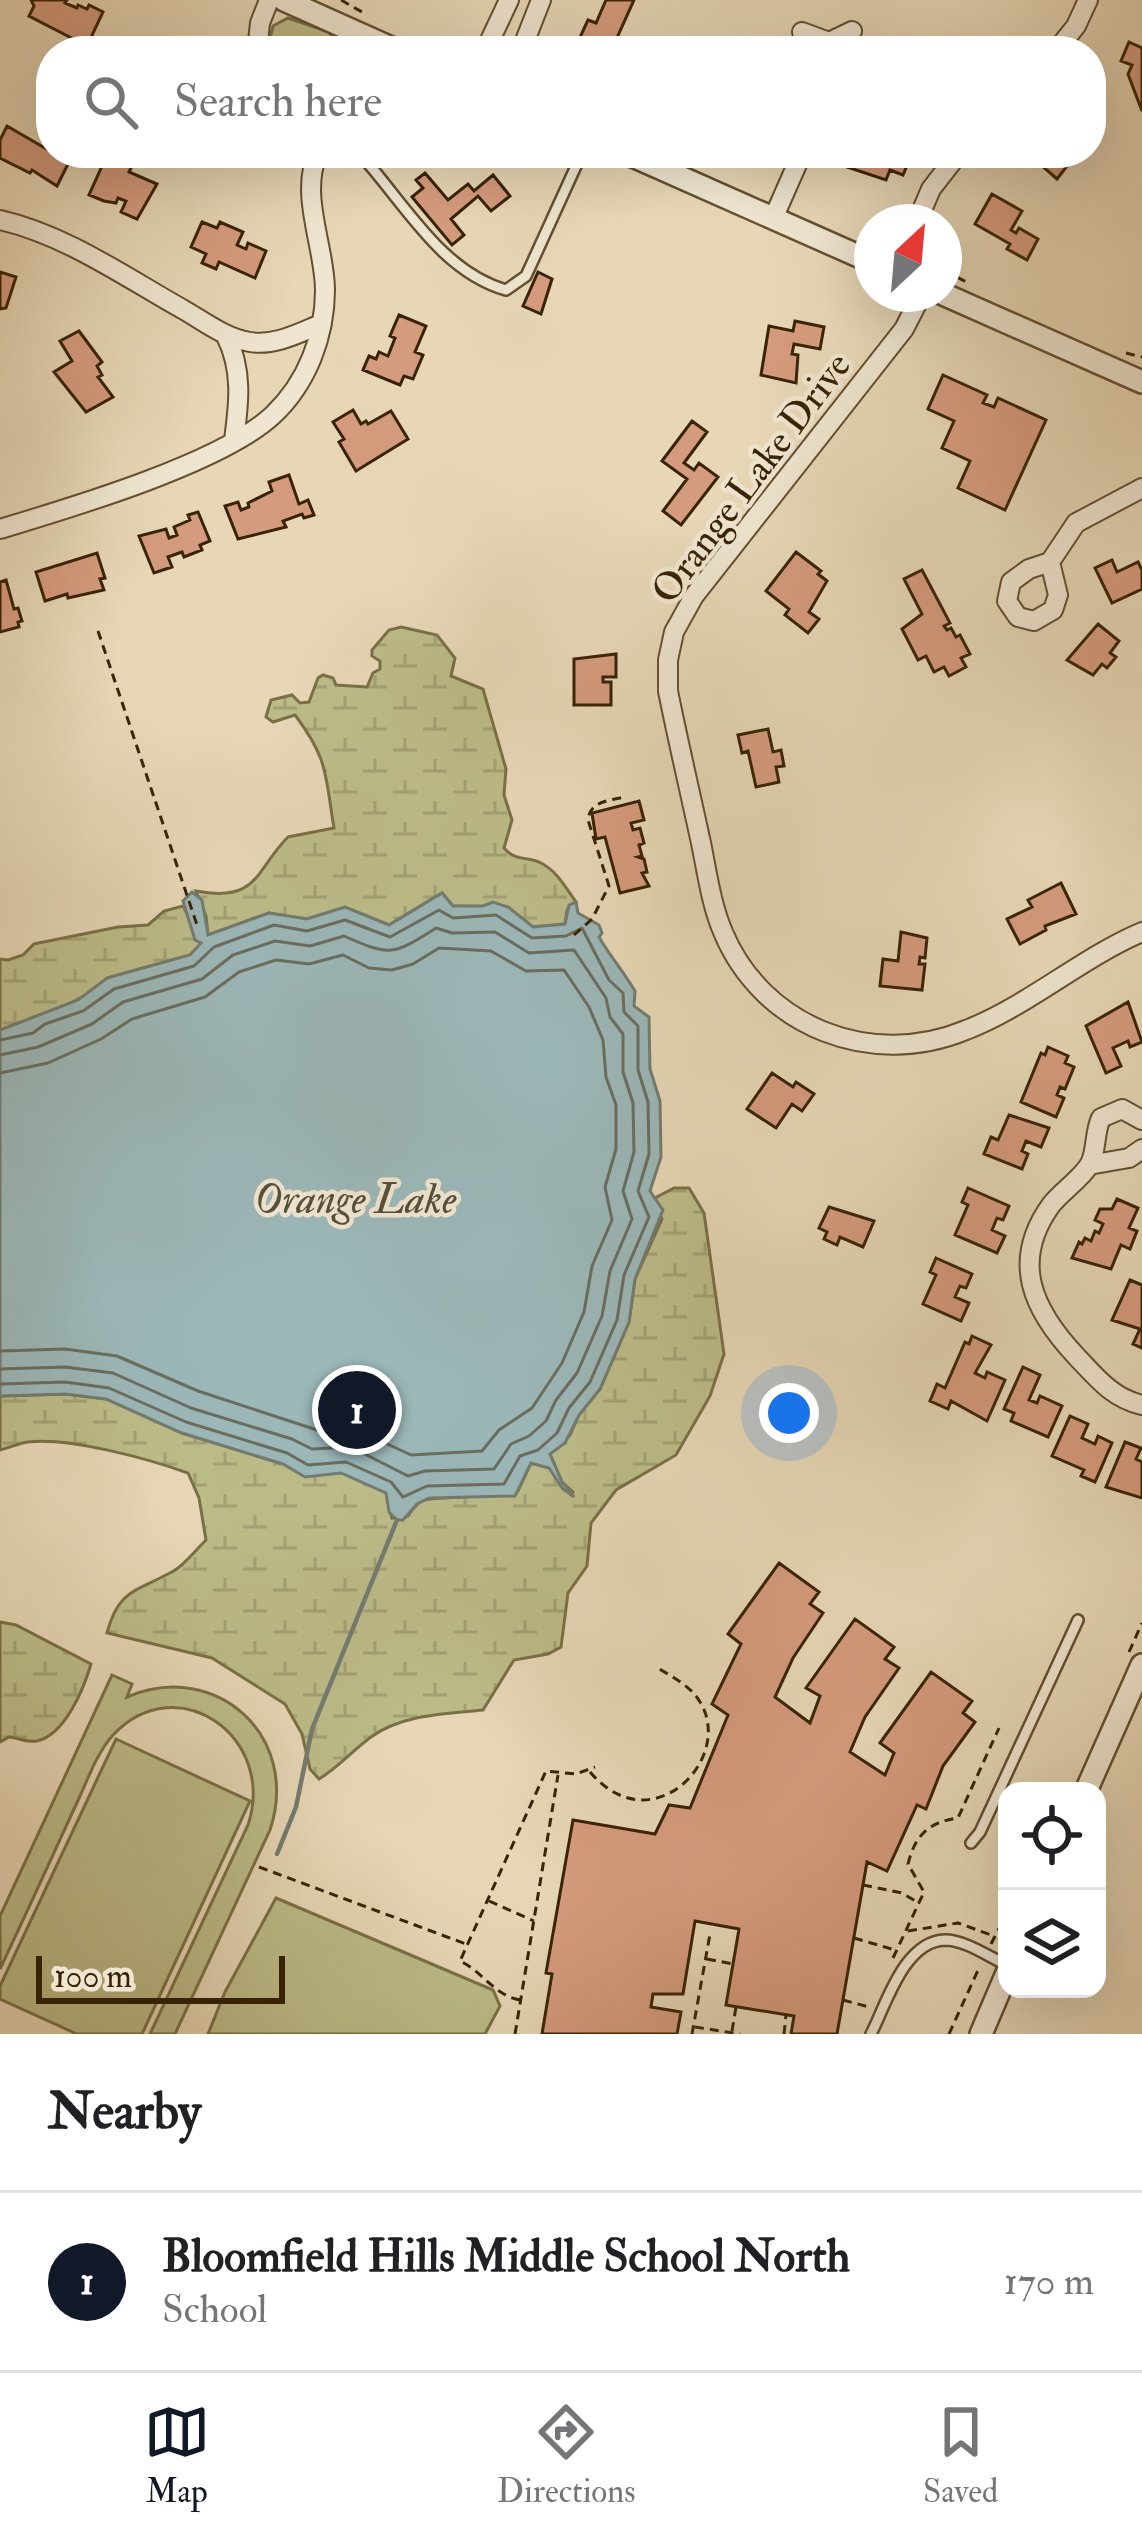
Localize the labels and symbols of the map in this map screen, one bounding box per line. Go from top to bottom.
north arrow [854,204,962,312]
street label: Orange Lake Drive [641,342,862,613]
water label: Orange Lake [254,1174,457,1226]
pin: 1 [318,1365,396,1455]
your location [759,1383,819,1443]
scale bar [36,1950,285,2003]

